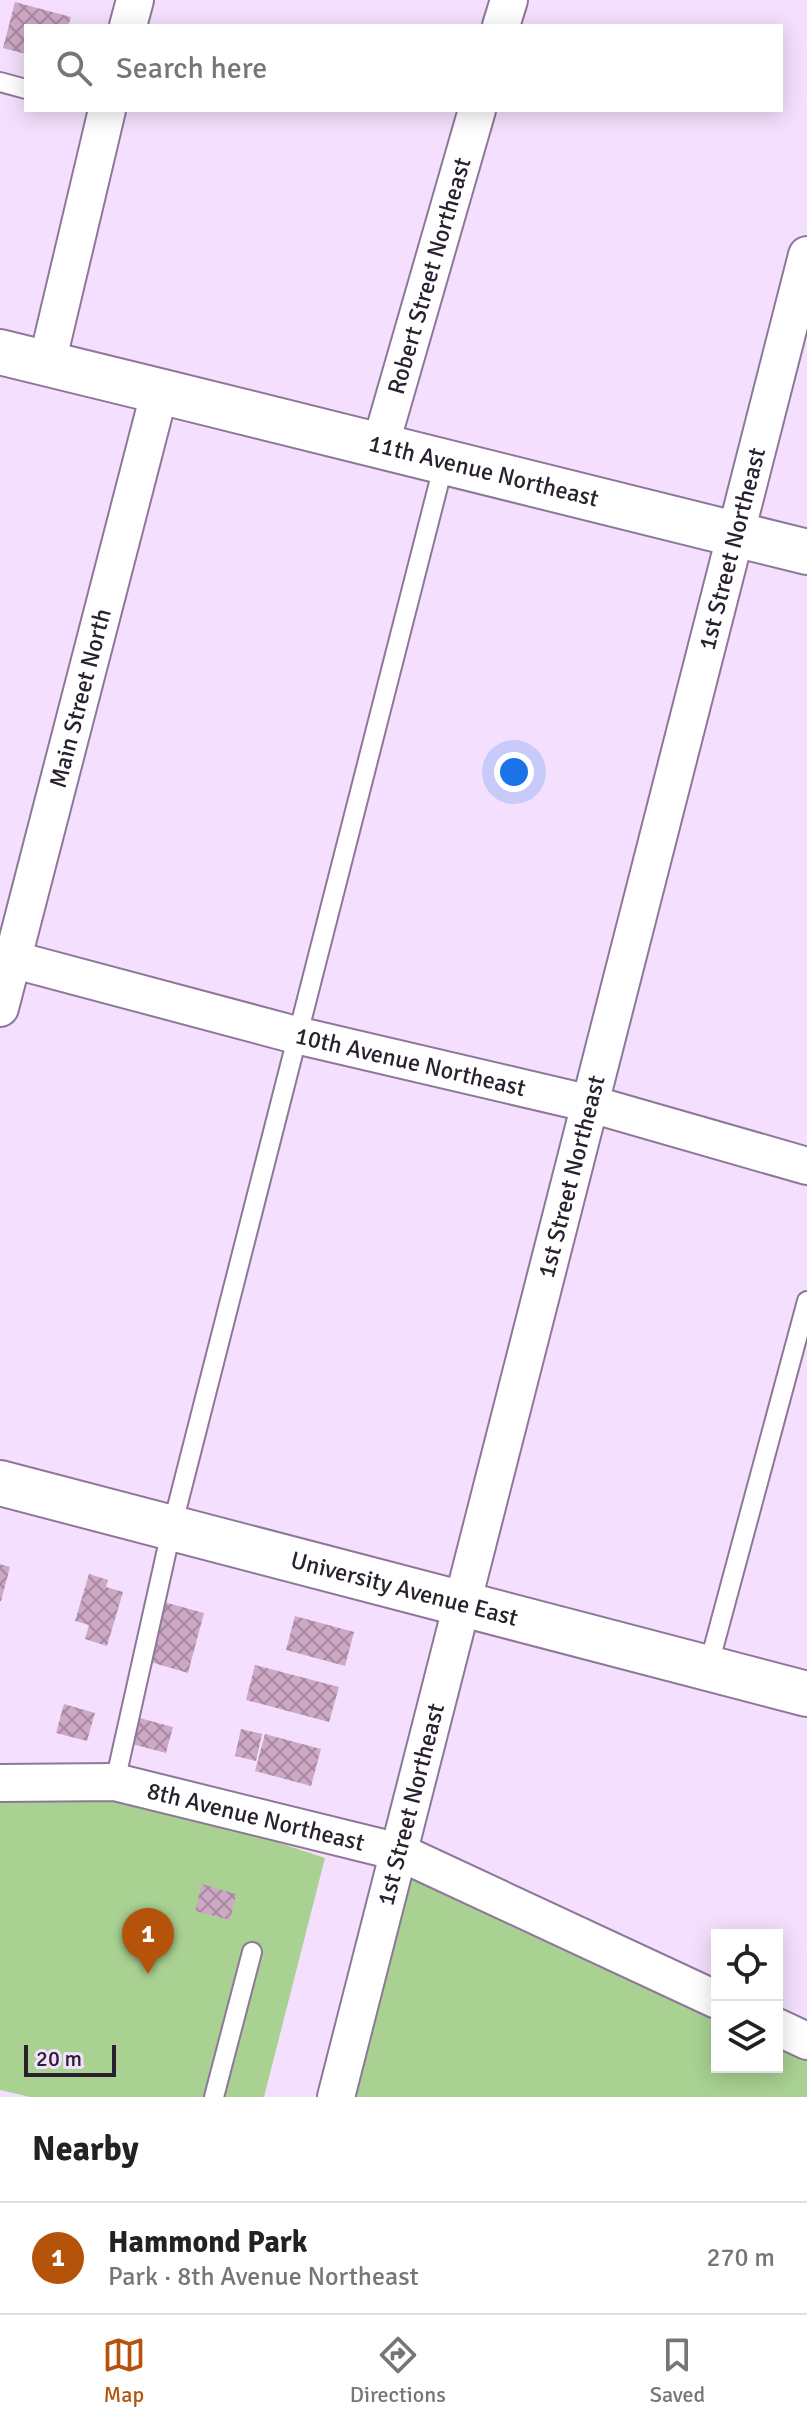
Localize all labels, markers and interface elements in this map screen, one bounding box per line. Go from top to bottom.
search box [24,24,783,112]
icon: search [52,46,96,90]
text: Search here [116,50,267,87]
street label: Robert Street Northeast [381,154,478,398]
street label: 11th Avenue Northeast [366,428,602,514]
street label: 1st Street Northeast [692,444,772,653]
street label: Main Street North [43,605,118,791]
your location [494,752,534,792]
street label: 10th Avenue Northeast [292,1020,529,1103]
street label: 1st Street Northeast [531,1072,612,1281]
street label: University Avenue East [288,1545,521,1633]
street label: 1st Street Northeast [371,1700,451,1909]
street label: 8th Avenue Northeast [144,1775,368,1858]
pin: 1 [122,1908,174,1974]
map controls [711,1929,783,2073]
button: locate [711,1929,783,2001]
button: layers [711,2001,783,2073]
scale bar [24,2041,116,2077]
text: 20 m [36,2045,82,2072]
text: Nearby [32,2128,139,2170]
text: Hammond Park [108,2224,307,2261]
text: 1 [51,2242,65,2274]
text: 270 m [706,2242,775,2274]
text: Park · 8th Avenue Northeast [108,2261,419,2293]
tab: Map [102,2333,146,2408]
tab: Directions [350,2333,446,2408]
tab: Saved [650,2333,705,2408]

